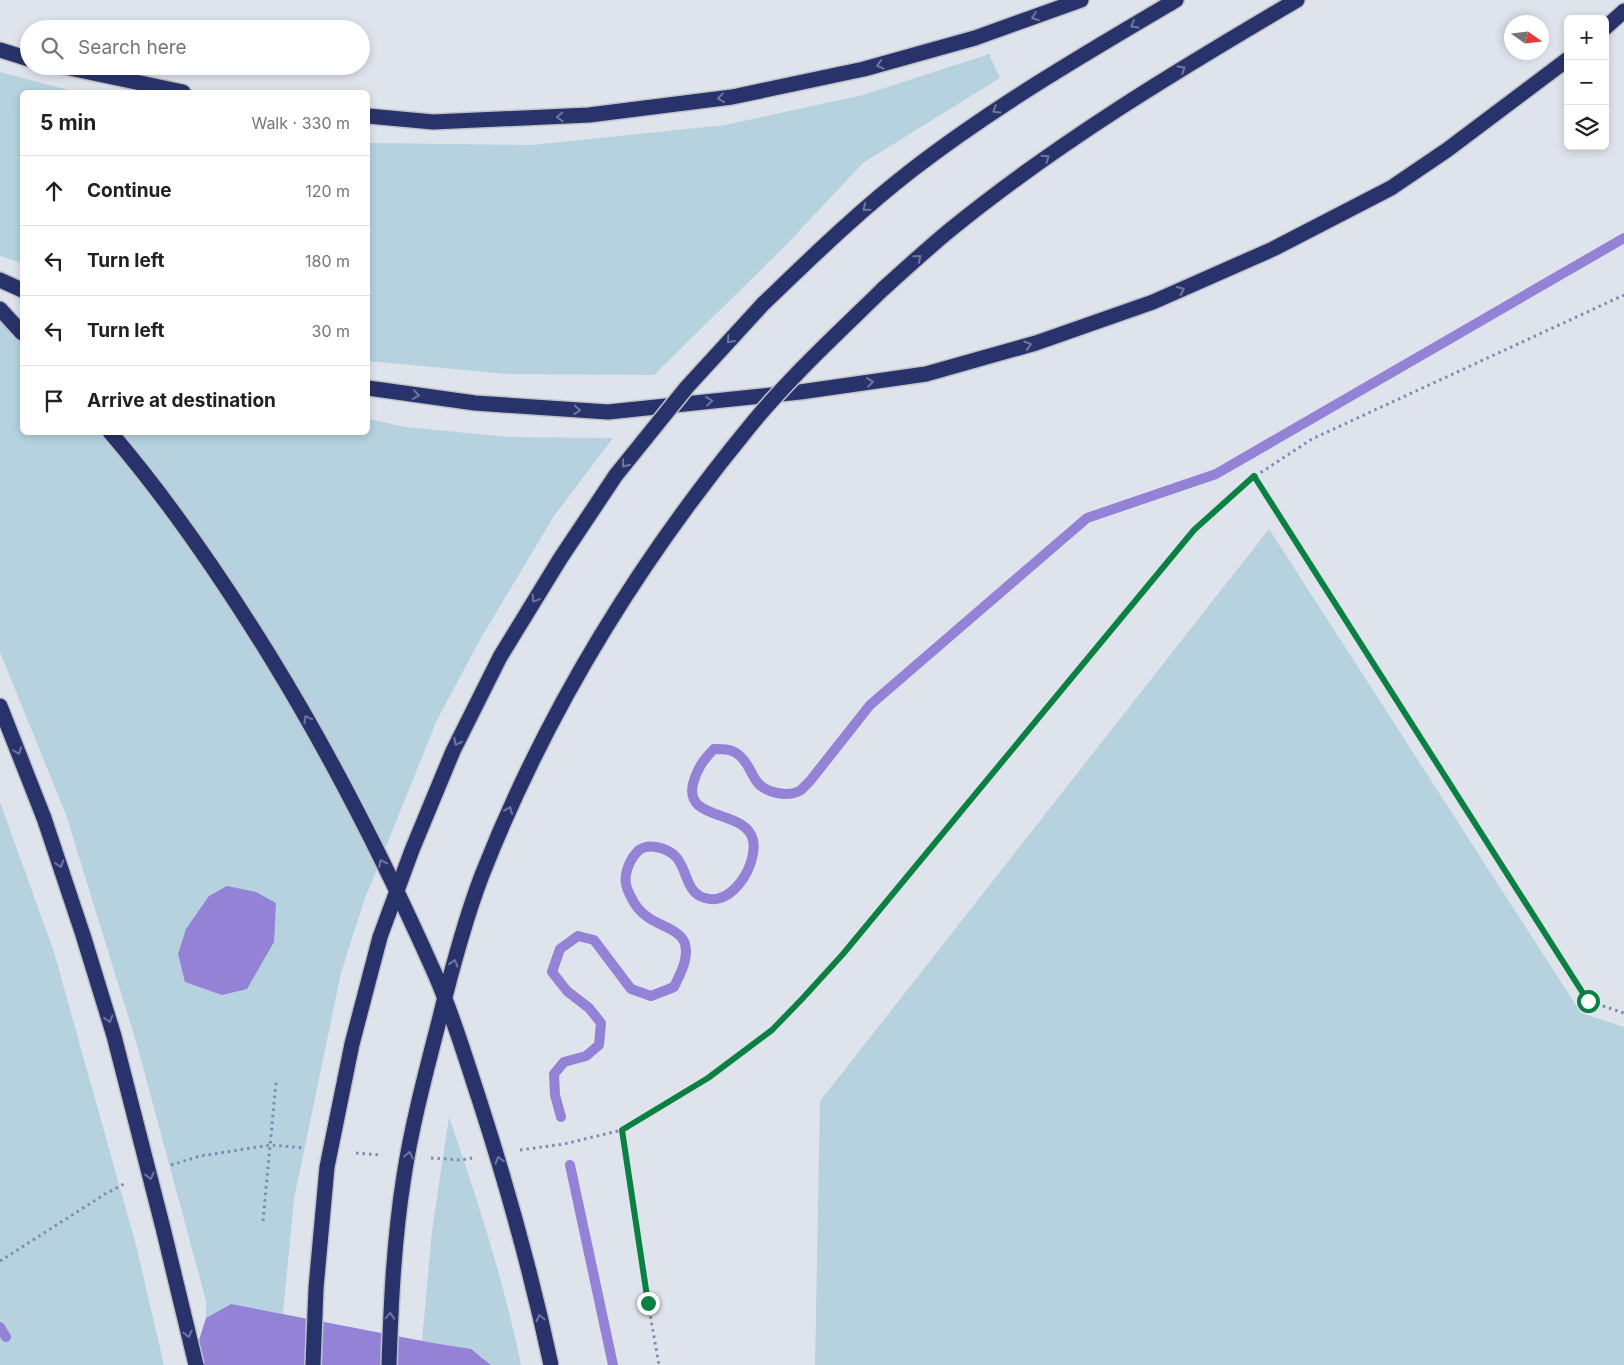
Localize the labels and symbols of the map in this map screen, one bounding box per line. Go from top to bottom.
one-way arrow [1031,11,1040,21]
north arrow [1504,15,1549,60]
one-way arrow [1130,18,1139,28]
one-way arrow [876,59,885,70]
one-way arrow [1177,66,1186,76]
one-way arrow [717,92,725,103]
one-way arrow [992,104,1001,113]
one-way arrow [556,111,564,122]
one-way arrow [1041,155,1050,164]
one-way arrow [863,203,872,212]
one-way arrow [913,255,922,264]
one-way arrow [1176,285,1185,296]
one-way arrow [727,335,736,344]
one-way arrow [1024,341,1032,351]
one-way arrow [867,377,875,388]
one-way arrow [412,389,420,400]
one-way arrow [705,396,713,407]
one-way arrow [574,404,582,415]
one-way arrow [622,458,630,467]
one-way arrow [532,594,542,603]
one-way arrow [303,715,313,724]
one-way arrow [453,737,463,746]
one-way arrow [12,746,22,755]
one-way arrow [503,806,514,815]
one-way arrow [378,859,388,868]
one-way arrow [54,860,64,868]
one-way arrow [448,959,458,967]
route start [1577,990,1600,1013]
one-way arrow [104,1014,114,1023]
one-way arrow [403,1151,413,1159]
one-way arrow [494,1157,504,1165]
one-way arrow [144,1172,155,1181]
route end [637,1292,660,1315]
one-way arrow [385,1312,396,1320]
one-way arrow [535,1313,546,1322]
one-way arrow [182,1330,193,1339]

